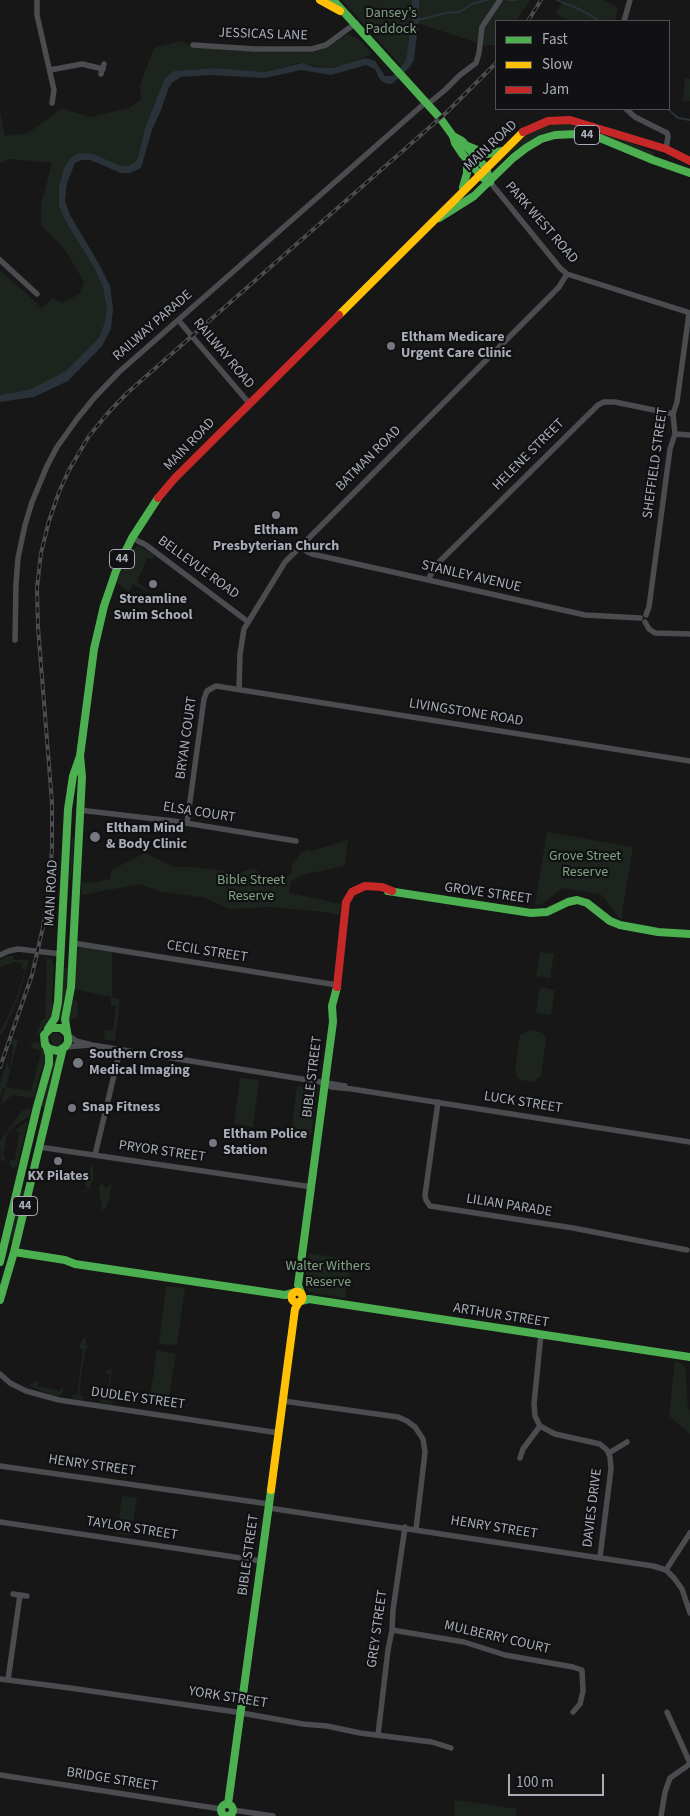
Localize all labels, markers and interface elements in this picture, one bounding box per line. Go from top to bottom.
park label: Dansey’s Paddock [365,6,417,38]
legend [495,20,670,110]
street label: JESSICAS LANE [218,25,308,45]
text: Fast [542,29,568,50]
text: Slow [542,54,573,75]
text: Jam [542,79,569,100]
street label: MAIN ROAD [461,117,521,175]
road number: 44 [574,126,600,144]
street label: PARK WEST ROAD [501,179,581,267]
street label: RAILWAY PARADE [110,287,196,365]
street label: RAILWAY ROAD [189,315,257,393]
place label: Eltham Medicare Urgent Care Clinic [401,330,512,362]
marker: Eltham Medicare Urgent Care Clinic [385,340,397,352]
street label: SHEFFIELD STREET [640,406,672,520]
street label: MAIN ROAD [161,415,219,475]
street label: HELENE STREET [490,416,568,494]
street label: BATMAN ROAD [333,423,405,495]
marker: Eltham Presbyterian Church [270,509,282,521]
place label: Eltham Presbyterian Church [213,523,339,556]
street label: BELLEVUE ROAD [154,533,242,603]
road number: 44 [110,550,134,568]
street label: STANLEY AVENUE [419,557,523,597]
marker: Streamline Swim School [147,578,159,590]
place label: Streamline Swim School [113,592,193,624]
street label: BRYAN COURT [173,696,201,780]
street label: LIVINGSTONE ROAD [408,696,524,730]
street label: ELSA COURT [162,799,236,827]
place label: Eltham Mind & Body Clinic [106,821,187,854]
marker: Eltham Mind & Body Clinic [88,830,102,844]
park label: Grove Street Reserve [549,849,621,882]
street label: MAIN ROAD [42,859,62,927]
park label: Bible Street Reserve [217,873,285,906]
street label: GROVE STREET [443,880,533,908]
street label: CECIL STREET [165,937,249,967]
street label: BIBLE STREET [300,1035,326,1119]
place label: Southern Cross Medical Imaging [89,1047,190,1080]
marker: Southern Cross Medical Imaging [71,1056,85,1070]
street label: LUCK STREET [483,1089,563,1117]
place label: Snap Fitness [82,1100,160,1116]
marker: Snap Fitness [66,1102,78,1114]
place label: Eltham Police Station [223,1127,307,1160]
marker: Eltham Police Station [207,1137,219,1149]
street label: PRYOR STREET [118,1138,206,1166]
marker: KX Pilates [52,1155,64,1167]
place label: KX Pilates [27,1169,89,1185]
street label: LILIAN PARADE [465,1191,553,1221]
road number: 44 [12,1196,38,1216]
park label: Walter Withers Reserve [286,1259,370,1292]
street label: ARTHUR STREET [452,1300,550,1332]
street label: DUDLEY STREET [90,1384,186,1414]
street label: HENRY STREET [47,1452,137,1480]
street label: DAVIES DRIVE [580,1468,606,1548]
street label: TAYLOR STREET [85,1513,179,1545]
street label: BIBLE STREET [235,1513,263,1597]
street label: HENRY STREET [449,1513,539,1543]
street label: GREY STREET [364,1589,392,1669]
street label: MULBERRY COURT [442,1618,552,1658]
street label: YORK STREET [187,1683,269,1713]
street label: BRIDGE STREET [65,1764,159,1796]
scale bar [510,1764,606,1796]
text: 100 m [516,1772,554,1793]

